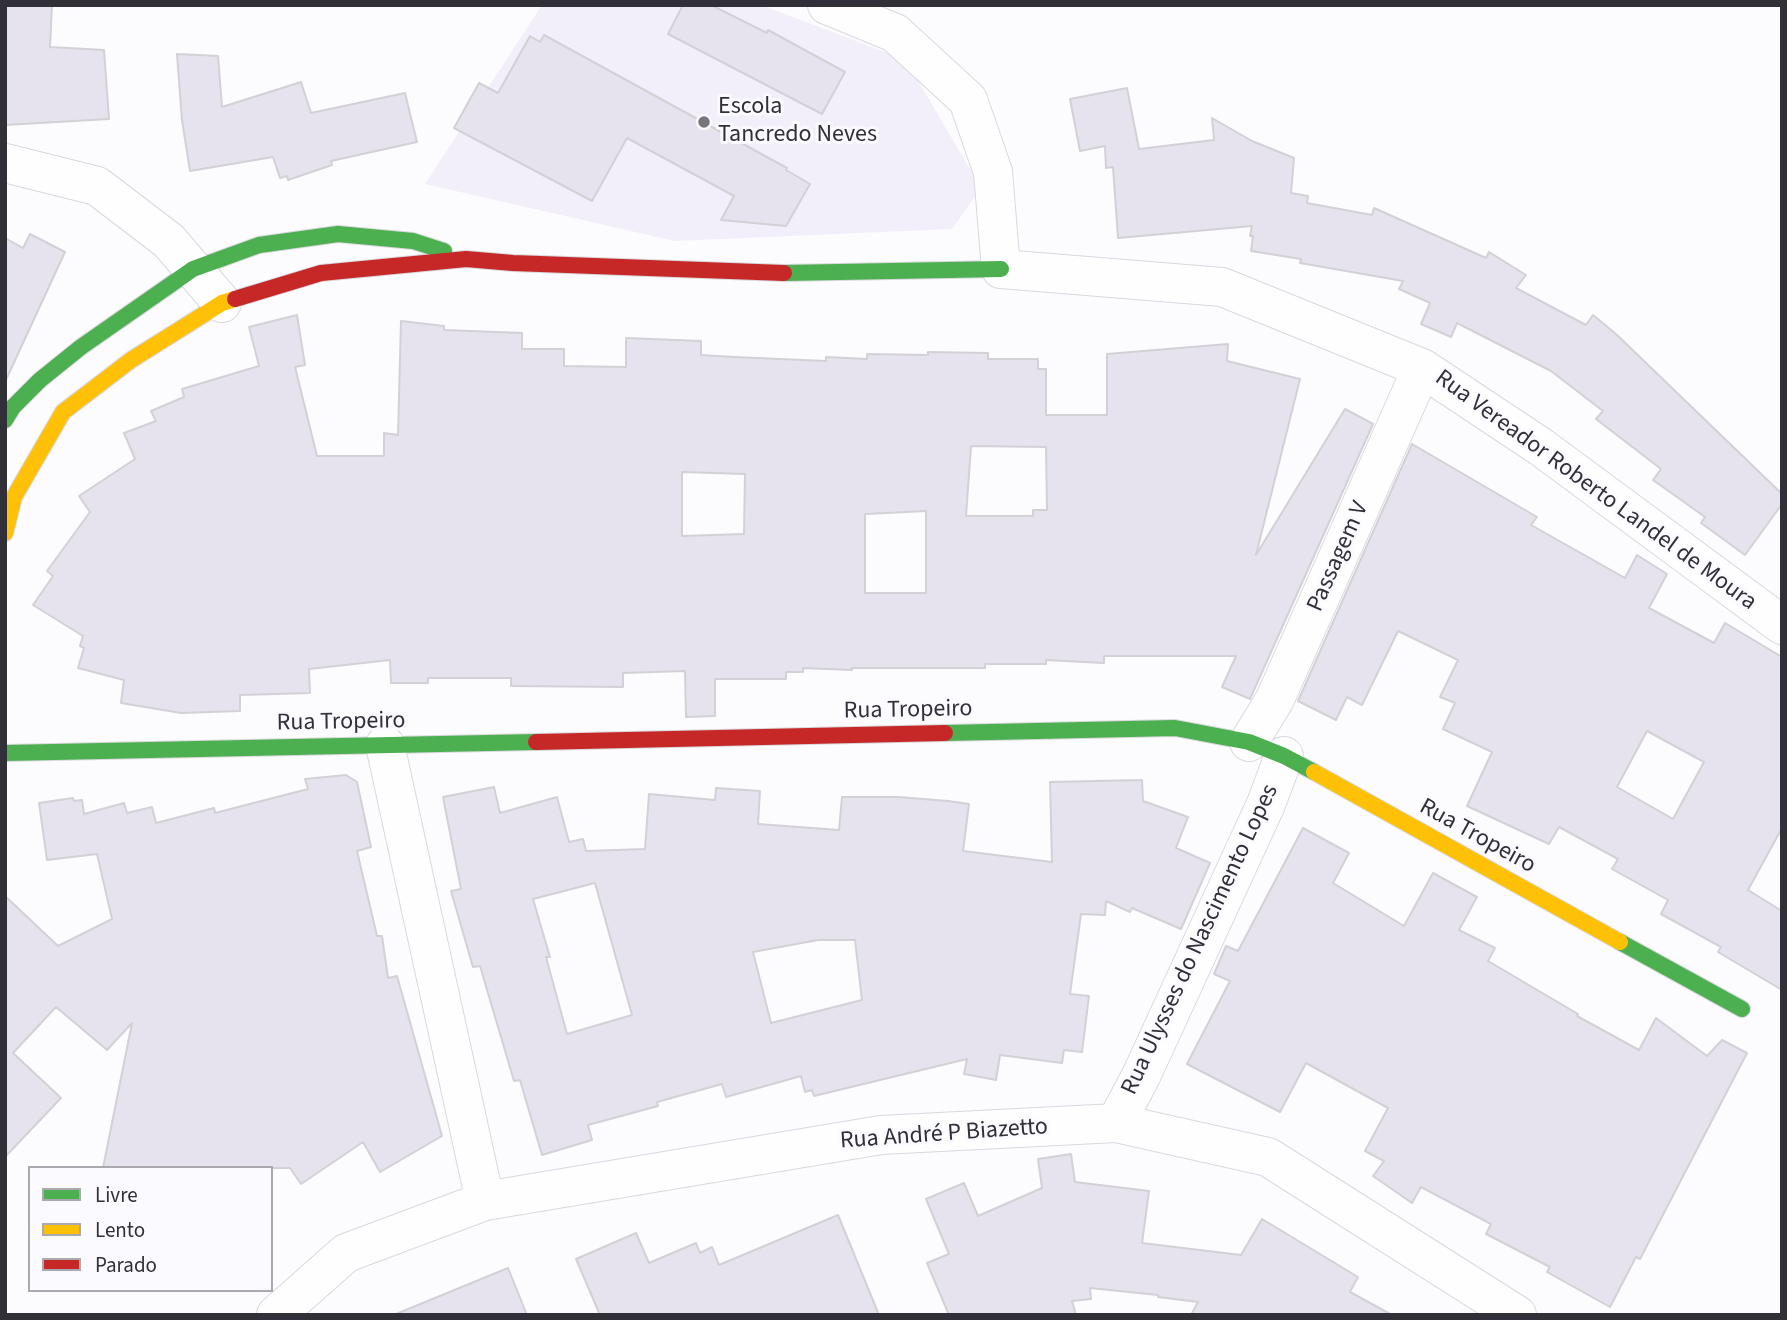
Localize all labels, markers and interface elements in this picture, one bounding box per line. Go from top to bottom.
place label: Escola Tancredo Neves [718,94,877,150]
marker: Escola Tancredo Neves [696,114,712,130]
street label: Rua Vereador Roberto Landel de Moura [1429,365,1761,617]
street label: Passagem V [1302,497,1376,617]
street label: Rua Tropeiro [843,695,973,727]
street label: Rua Tropeiro [276,707,406,739]
street label: Rua Ulysses do Nascimento Lopes [1116,780,1286,1100]
street label: Rua Tropeiro [1414,793,1540,881]
street label: Rua André P Biazetto [839,1113,1049,1157]
legend [28,1166,273,1292]
text: Livre [95,1180,138,1210]
text: Lento [95,1215,145,1245]
text: Parado [95,1250,157,1280]

